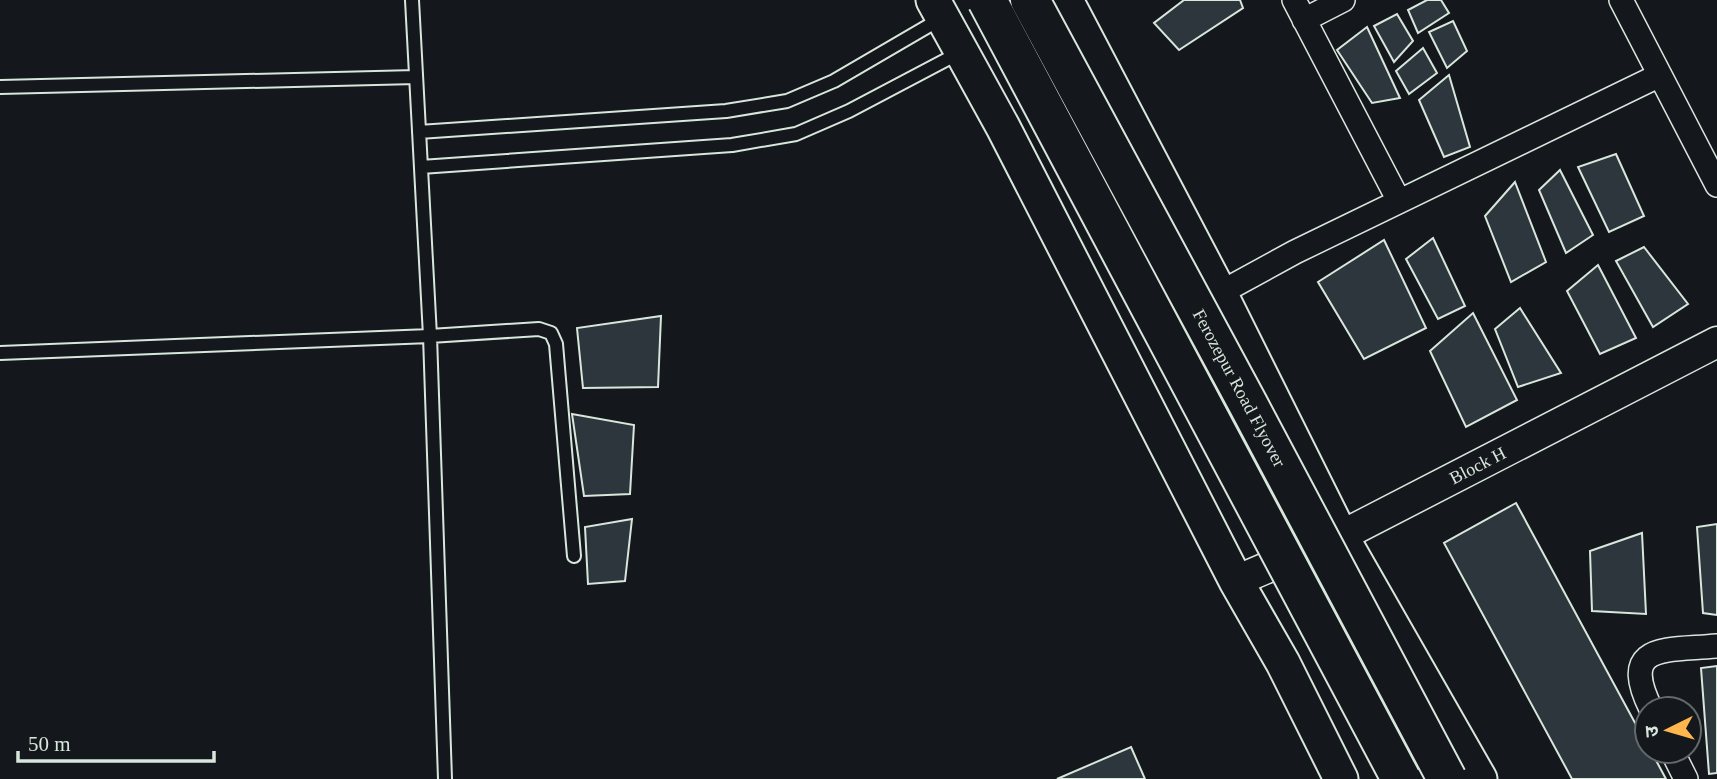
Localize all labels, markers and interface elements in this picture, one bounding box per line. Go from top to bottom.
street label: Ferozepur Road Flyover [1189,306,1290,470]
street label: Block H [1446,443,1509,488]
north arrow [1633,695,1703,765]
scale bar [18,720,214,764]
text: उ [1641,724,1663,738]
text: 50 m [28,732,71,756]

